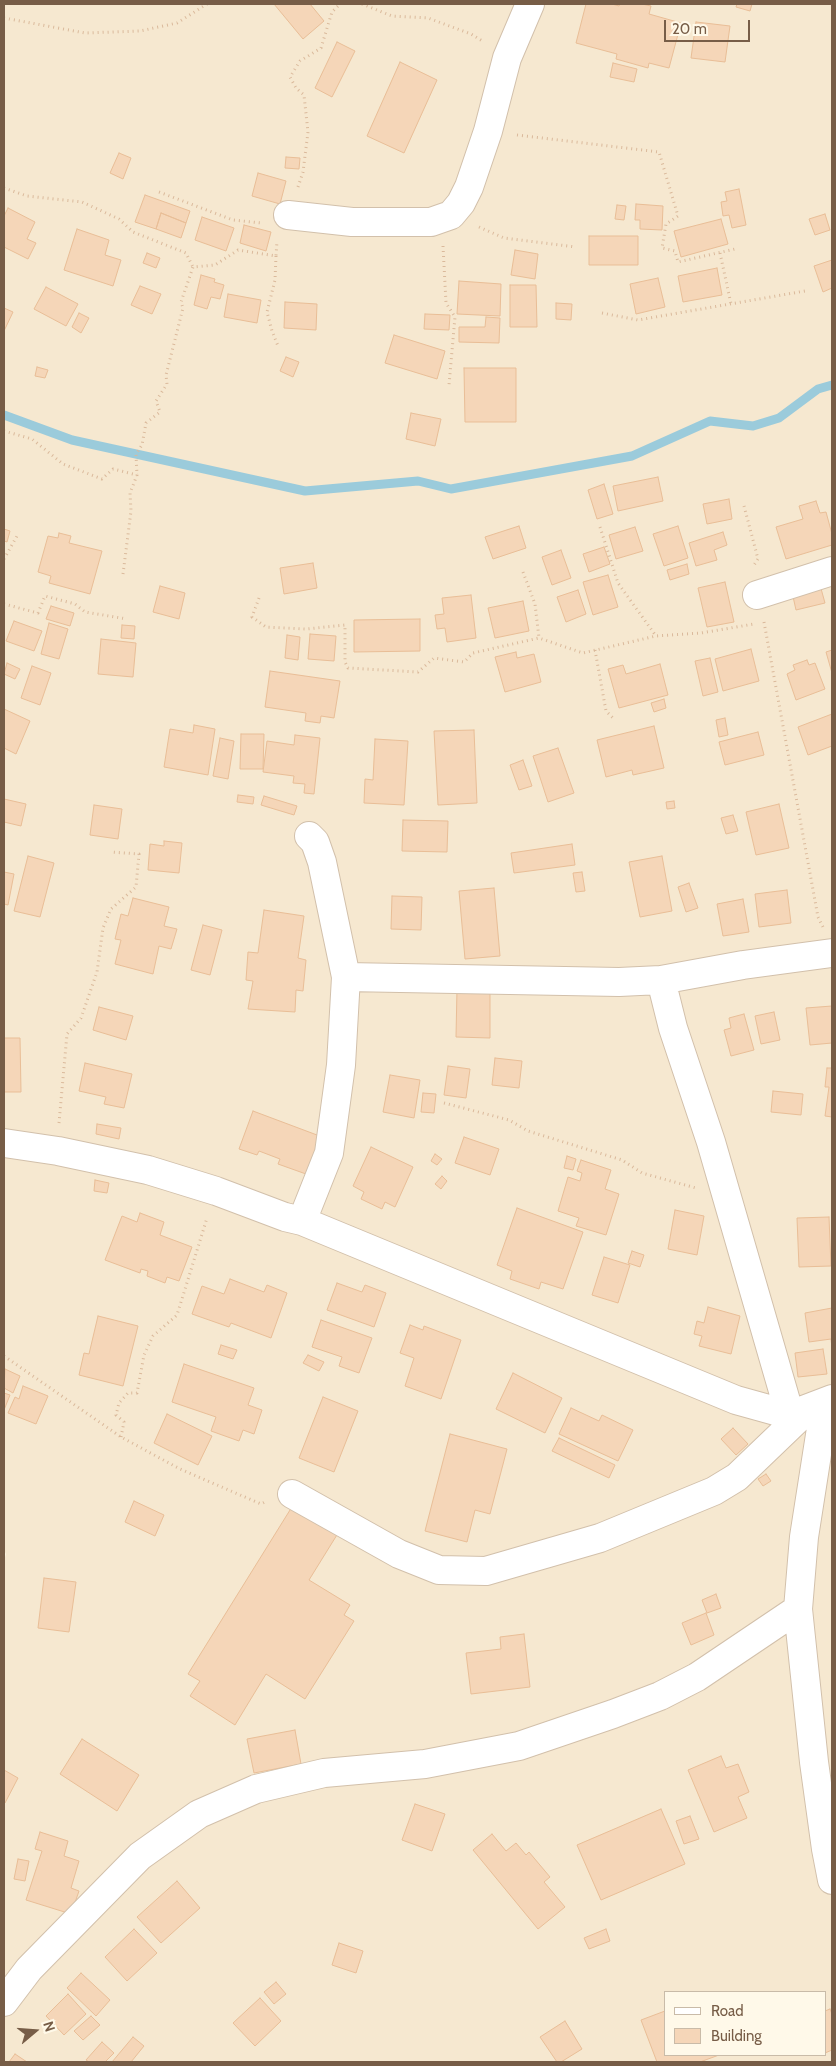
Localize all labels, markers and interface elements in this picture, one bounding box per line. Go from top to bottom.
scale bar [666,10,752,42]
text: 20 m [672,20,707,38]
legend [664,1991,826,2056]
text: Road [711,2002,744,2020]
north arrow [10,2006,60,2056]
text: N [39,2019,59,2034]
text: Building [711,2027,762,2045]

